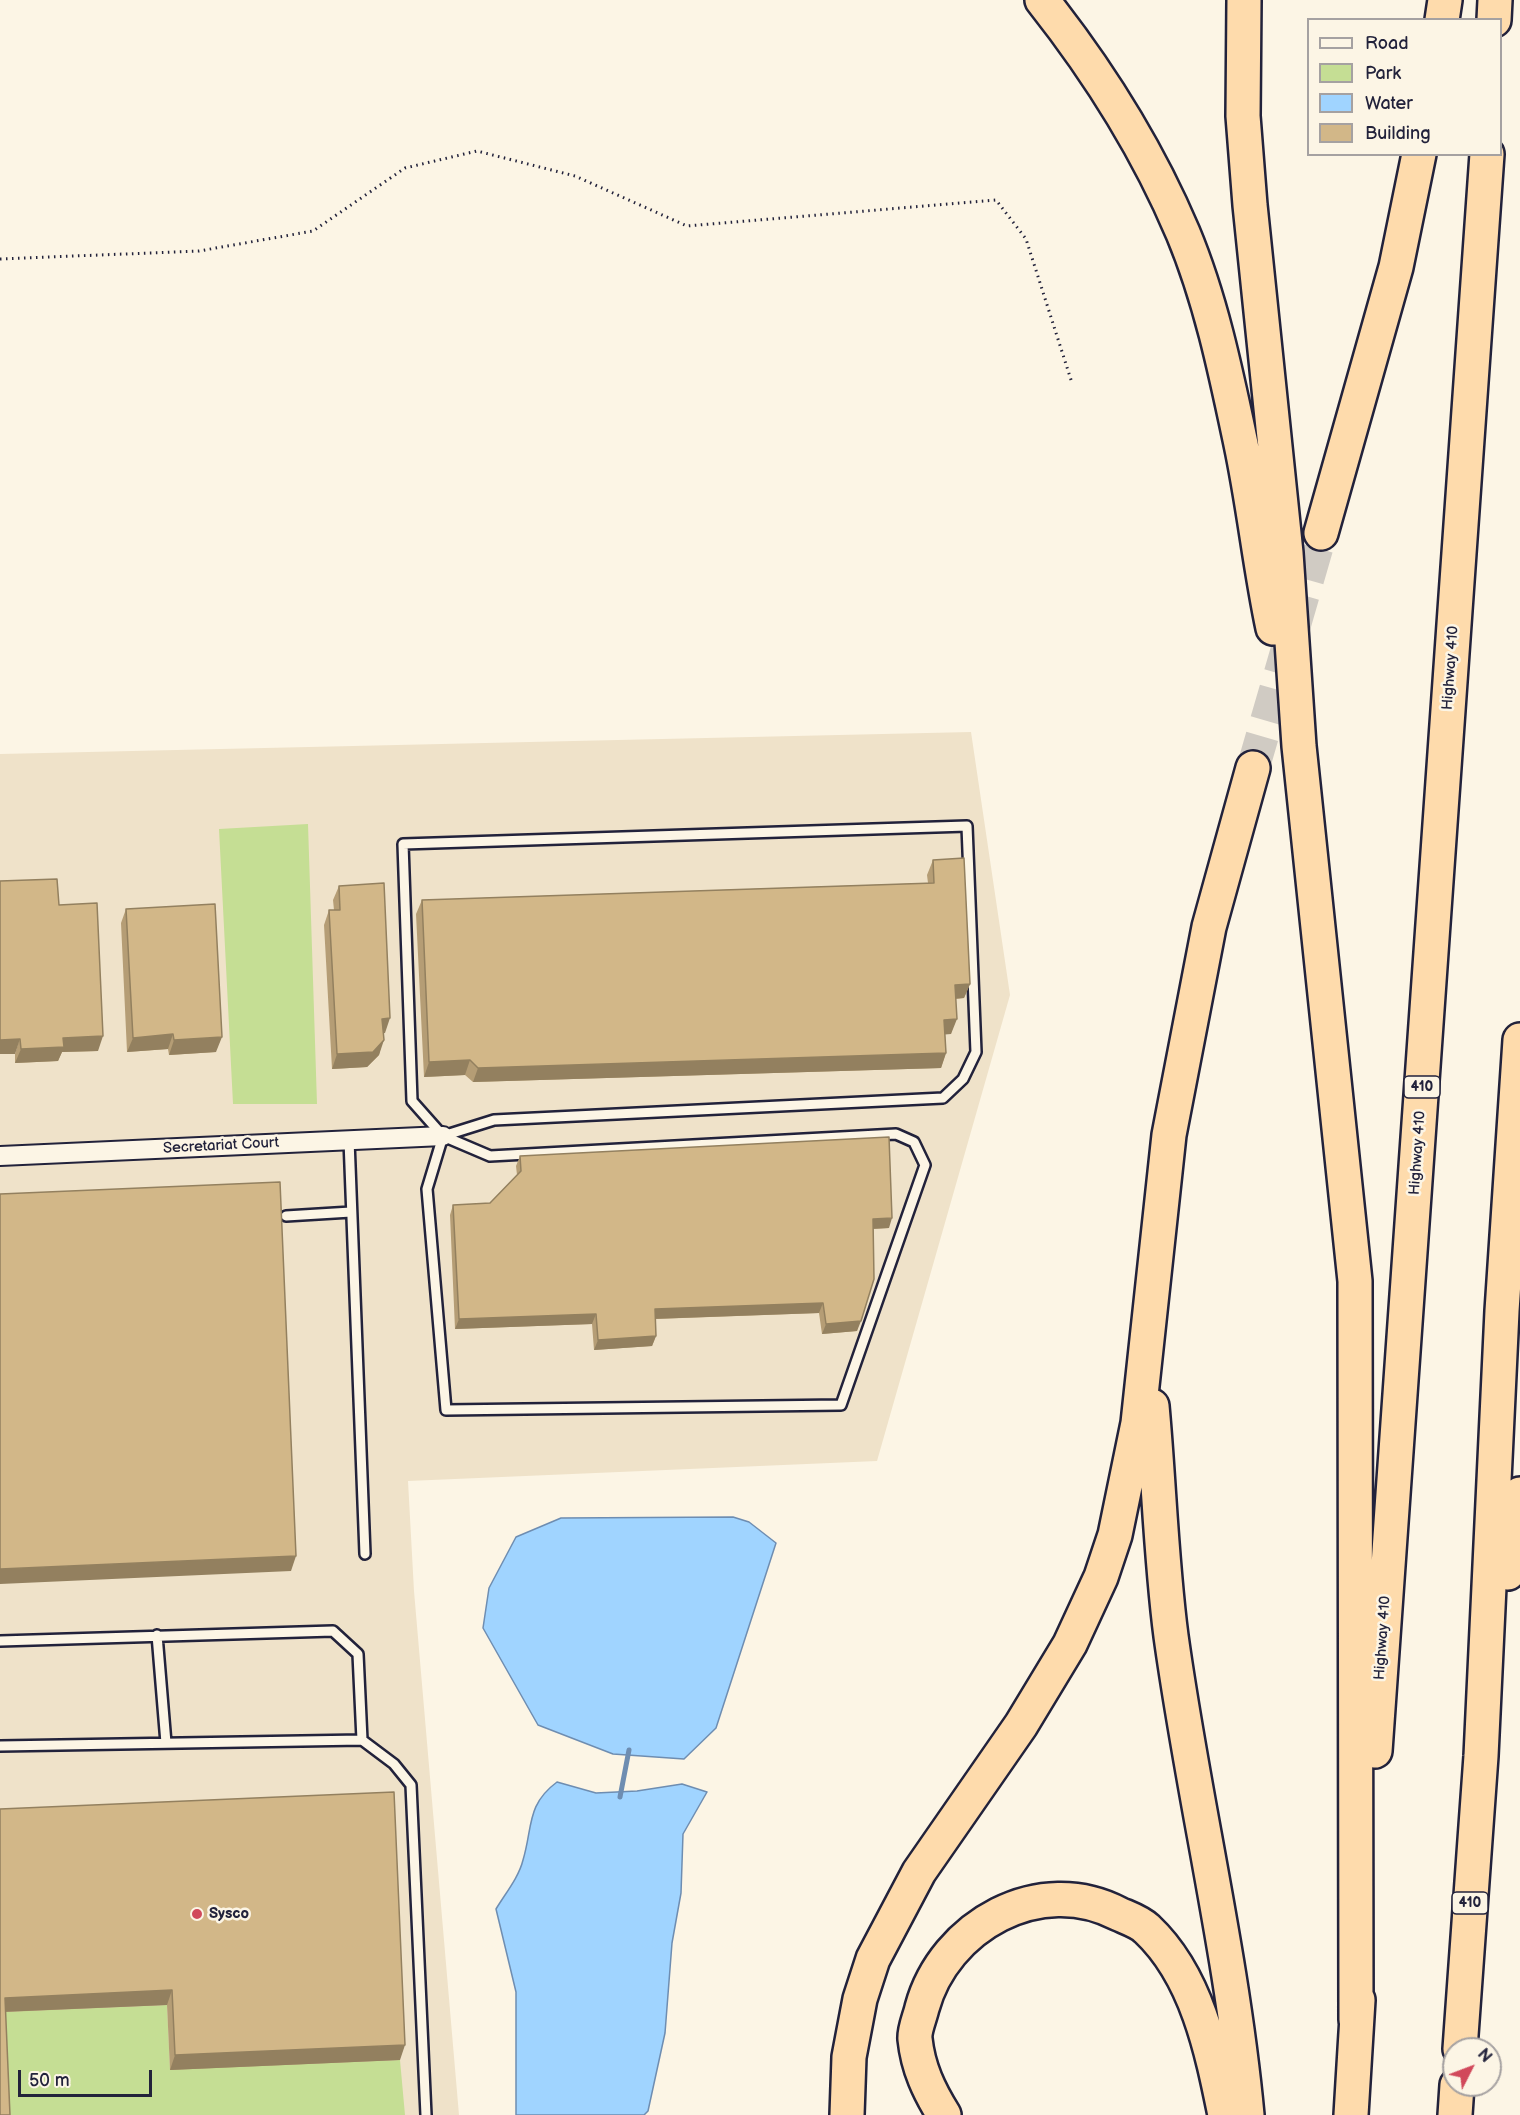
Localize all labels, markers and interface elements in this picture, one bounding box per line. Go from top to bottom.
legend [1307,18,1502,156]
text: Road [1365,33,1409,54]
text: Park [1365,63,1401,84]
text: Water [1365,93,1413,114]
text: Building [1365,123,1431,144]
street label: Highway 410 [1439,625,1463,711]
road number: 410 [1404,1076,1440,1098]
street label: Highway 410 [1406,1110,1430,1196]
street label: Secretariat Court [162,1134,280,1158]
street label: Highway 410 [1371,1595,1395,1681]
road number: 410 [1452,1892,1488,1914]
place label: Sysco [209,1905,249,1923]
marker: Sysco [190,1907,204,1921]
north arrow [1442,2037,1502,2097]
text: N [1473,2045,1495,2067]
scale bar [21,2058,154,2096]
text: 50 m [29,2070,70,2091]

